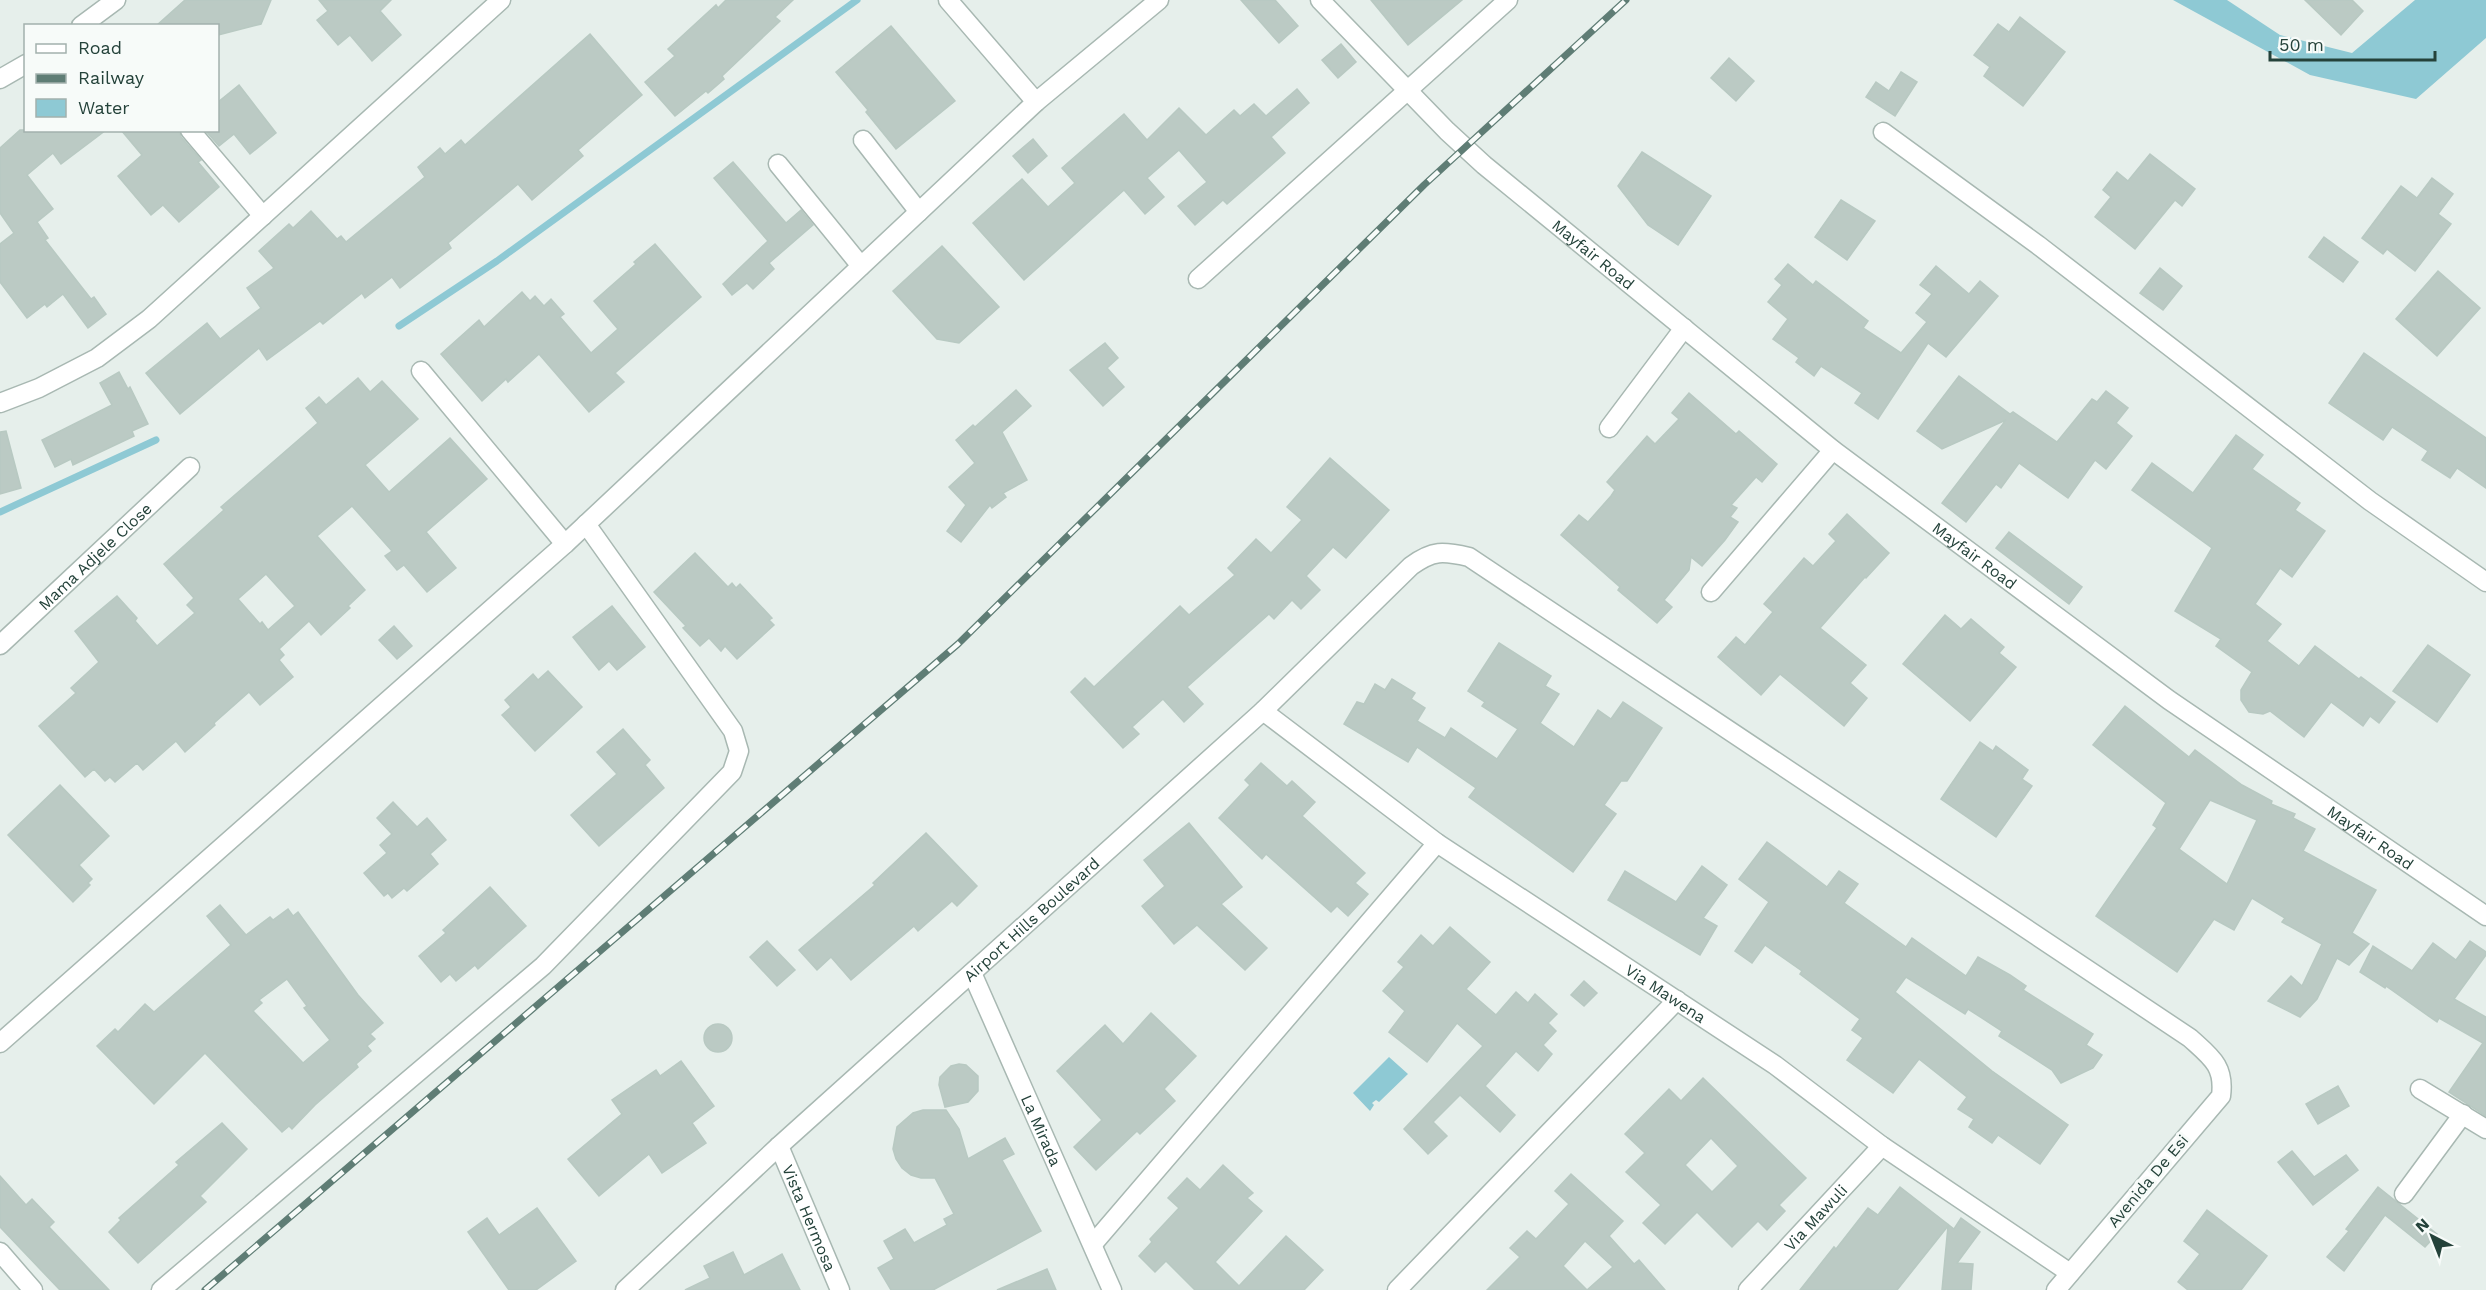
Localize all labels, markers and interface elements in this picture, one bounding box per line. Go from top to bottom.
legend [24,24,219,132]
scale bar [2270,24,2435,62]
text: 50 m [2279,34,2324,55]
text: Road [78,37,122,58]
text: Railway [78,67,145,88]
text: Water [78,97,130,118]
street label: Mayfair Road [1549,215,1638,293]
street label: Mama Adjele Close [34,499,155,614]
street label: Mayfair Road [1929,518,2021,593]
street label: Mayfair Road [2324,801,2417,873]
street label: Airport Hills Boulevard [959,853,1103,985]
street label: Via Mawena [1622,960,1710,1027]
street label: La Mirada [1017,1092,1066,1169]
street label: Avenida De Esi [2104,1131,2192,1231]
street label: Vista Hermosa [778,1162,840,1274]
street label: Via Mawuli [1780,1180,1851,1255]
north arrow [2402,1206,2462,1266]
text: N [2412,1214,2433,1236]

